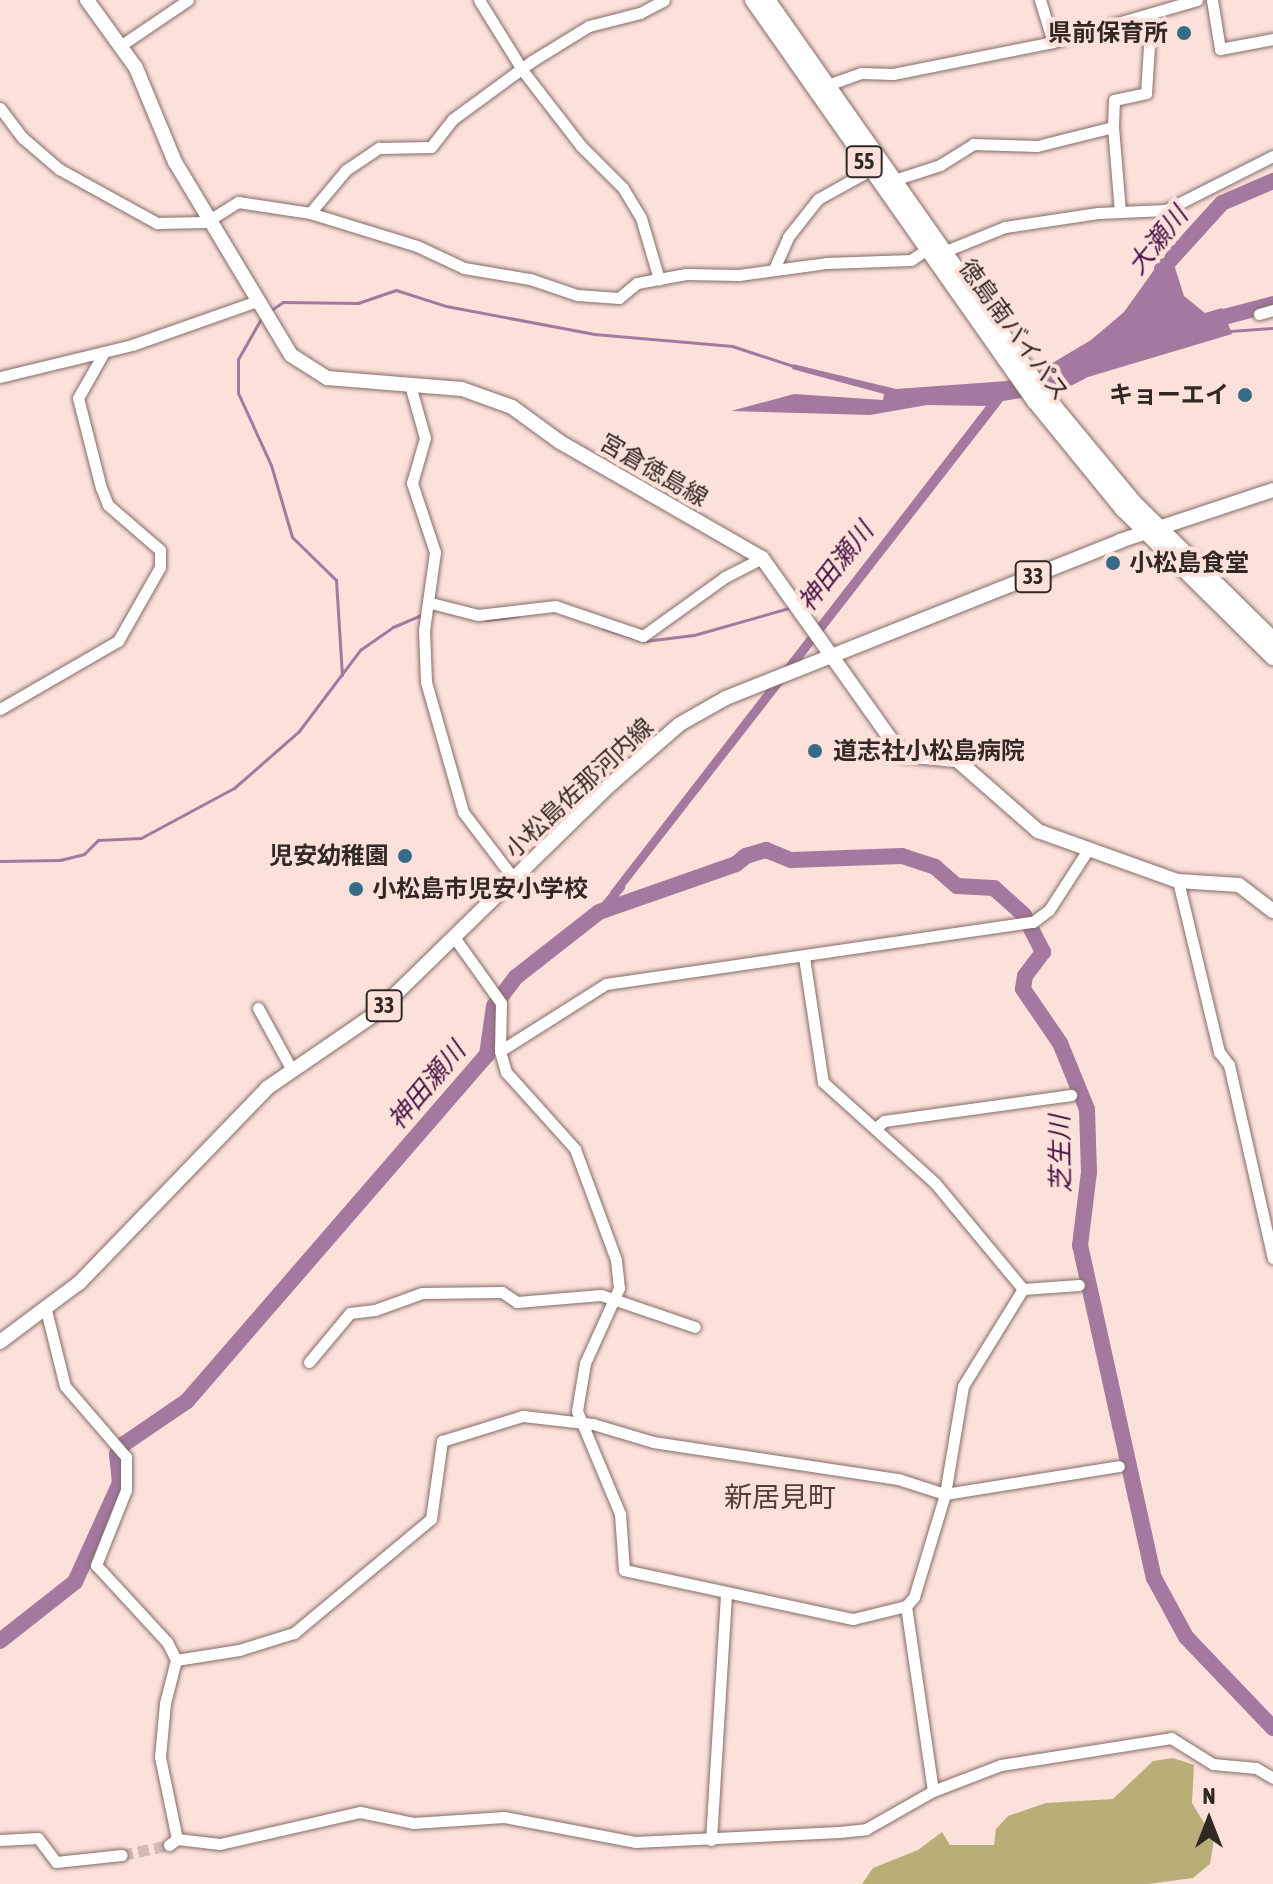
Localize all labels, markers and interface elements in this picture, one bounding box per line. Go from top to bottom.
place label: 県前保育所 [1048,19,1168,47]
marker: 県前保育所 [1175,24,1193,42]
road number: 55 [844,144,884,180]
water label: 大瀬川 [1121,201,1195,281]
street label: 徳島南バイパス [953,254,1075,406]
place label: キョーエイ [1109,381,1229,409]
marker: キョーエイ [1236,386,1254,404]
street label: 宮倉徳島線 [595,428,713,512]
water label: 神田瀬川 [792,516,880,618]
place label: 小松島食堂 [1129,549,1249,577]
marker: 小松島食堂 [1104,554,1122,572]
road number: 33 [1013,559,1053,595]
street label: 小松島佐那河内線 [499,712,659,864]
place label: 道志社小松島病院 [833,737,1025,765]
marker: 道志社小松島病院 [804,740,826,762]
place label: 児安幼稚園 [269,842,389,870]
marker: 児安幼稚園 [396,847,414,865]
place label: 小松島市児安小学校 [372,875,588,903]
marker: 小松島市児安小学校 [347,880,365,898]
road number: 33 [364,988,404,1024]
water label: 神田瀬川 [382,1036,472,1136]
water label: 芝生川 [1045,1115,1077,1193]
district label: 新居見町 [724,1480,836,1514]
north arrow [1169,1780,1249,1860]
text: N [1203,1783,1215,1809]

